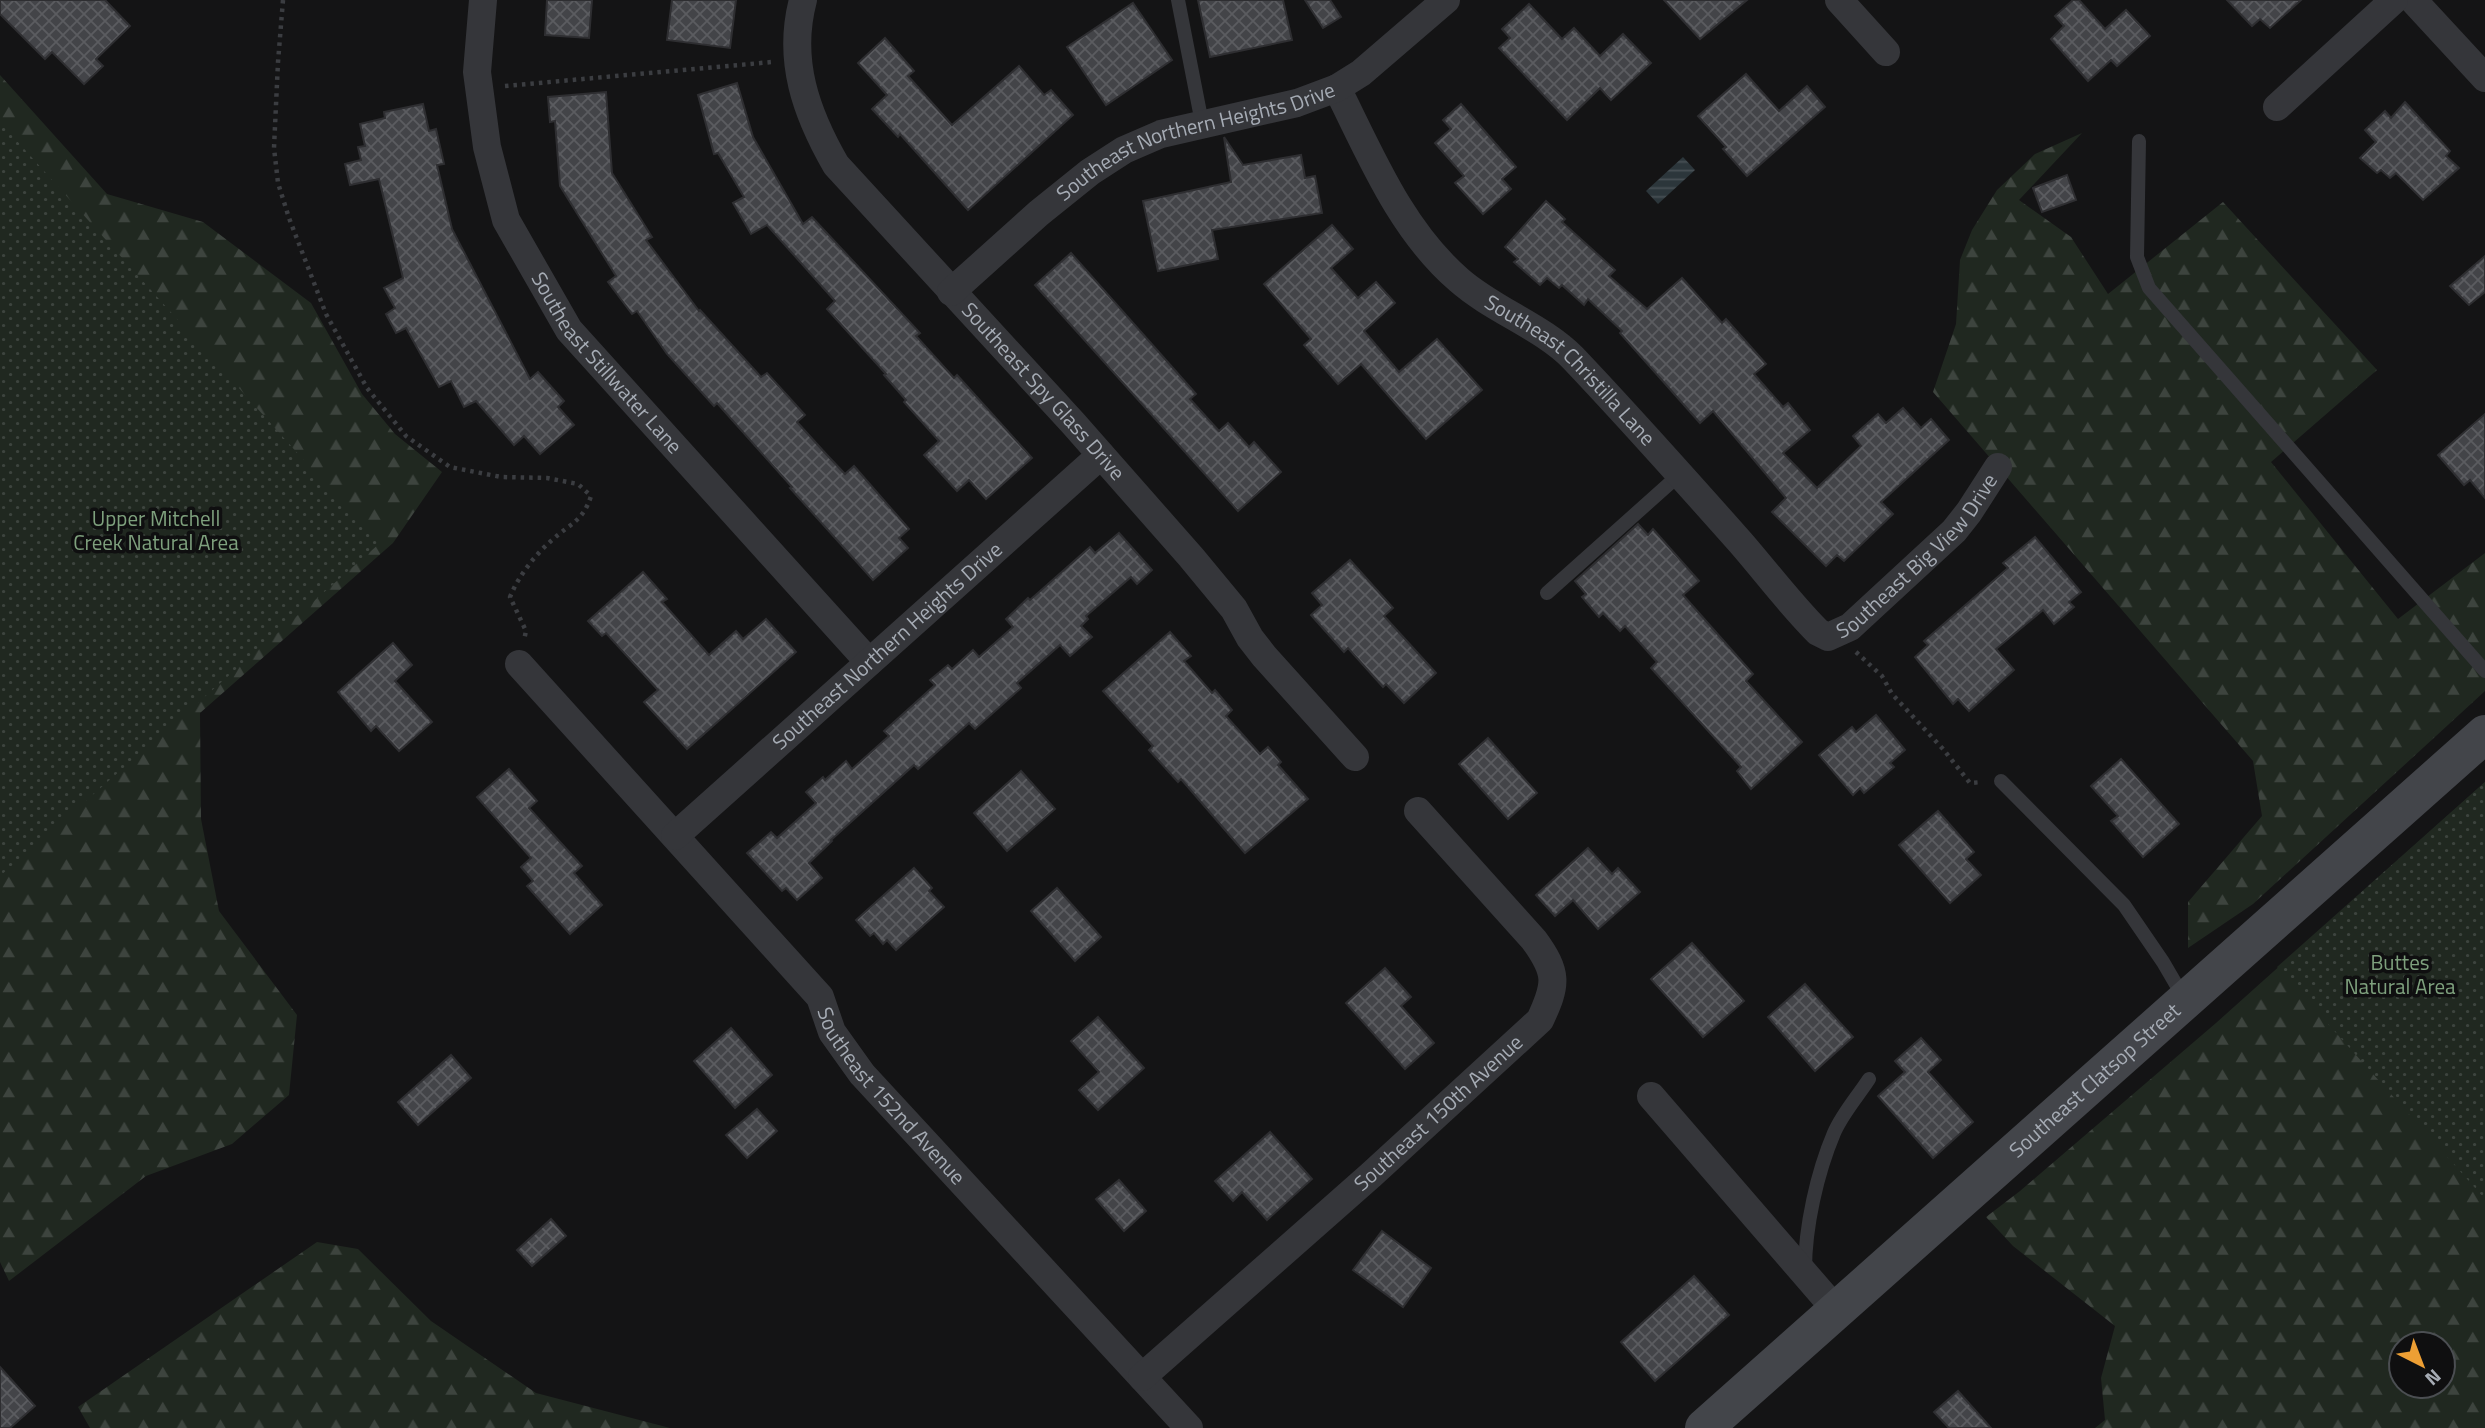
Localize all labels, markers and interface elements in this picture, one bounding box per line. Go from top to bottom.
street label: Southeast Northern Heights Drive [1049,73,1339,208]
street label: Southeast Stillwater Lane [524,266,690,461]
street label: Southeast Christilla Lane [1479,286,1664,452]
street label: Southeast Spy Glass Drive [955,295,1133,487]
street label: Southeast Big View Drive [1831,467,2005,646]
park label: Upper Mitchell Creek Natural Area [73,502,239,558]
street label: Southeast Northern Heights Drive [765,534,1009,757]
park label: Buttes Natural Area [2344,946,2456,1002]
street label: Southeast Clatsop Street [2001,994,2188,1165]
street label: Southeast 152nd Avenue [810,1002,974,1192]
street label: Southeast 150th Avenue [1346,1026,1530,1198]
north arrow [2387,1330,2457,1400]
text: N [2419,1363,2448,1393]

